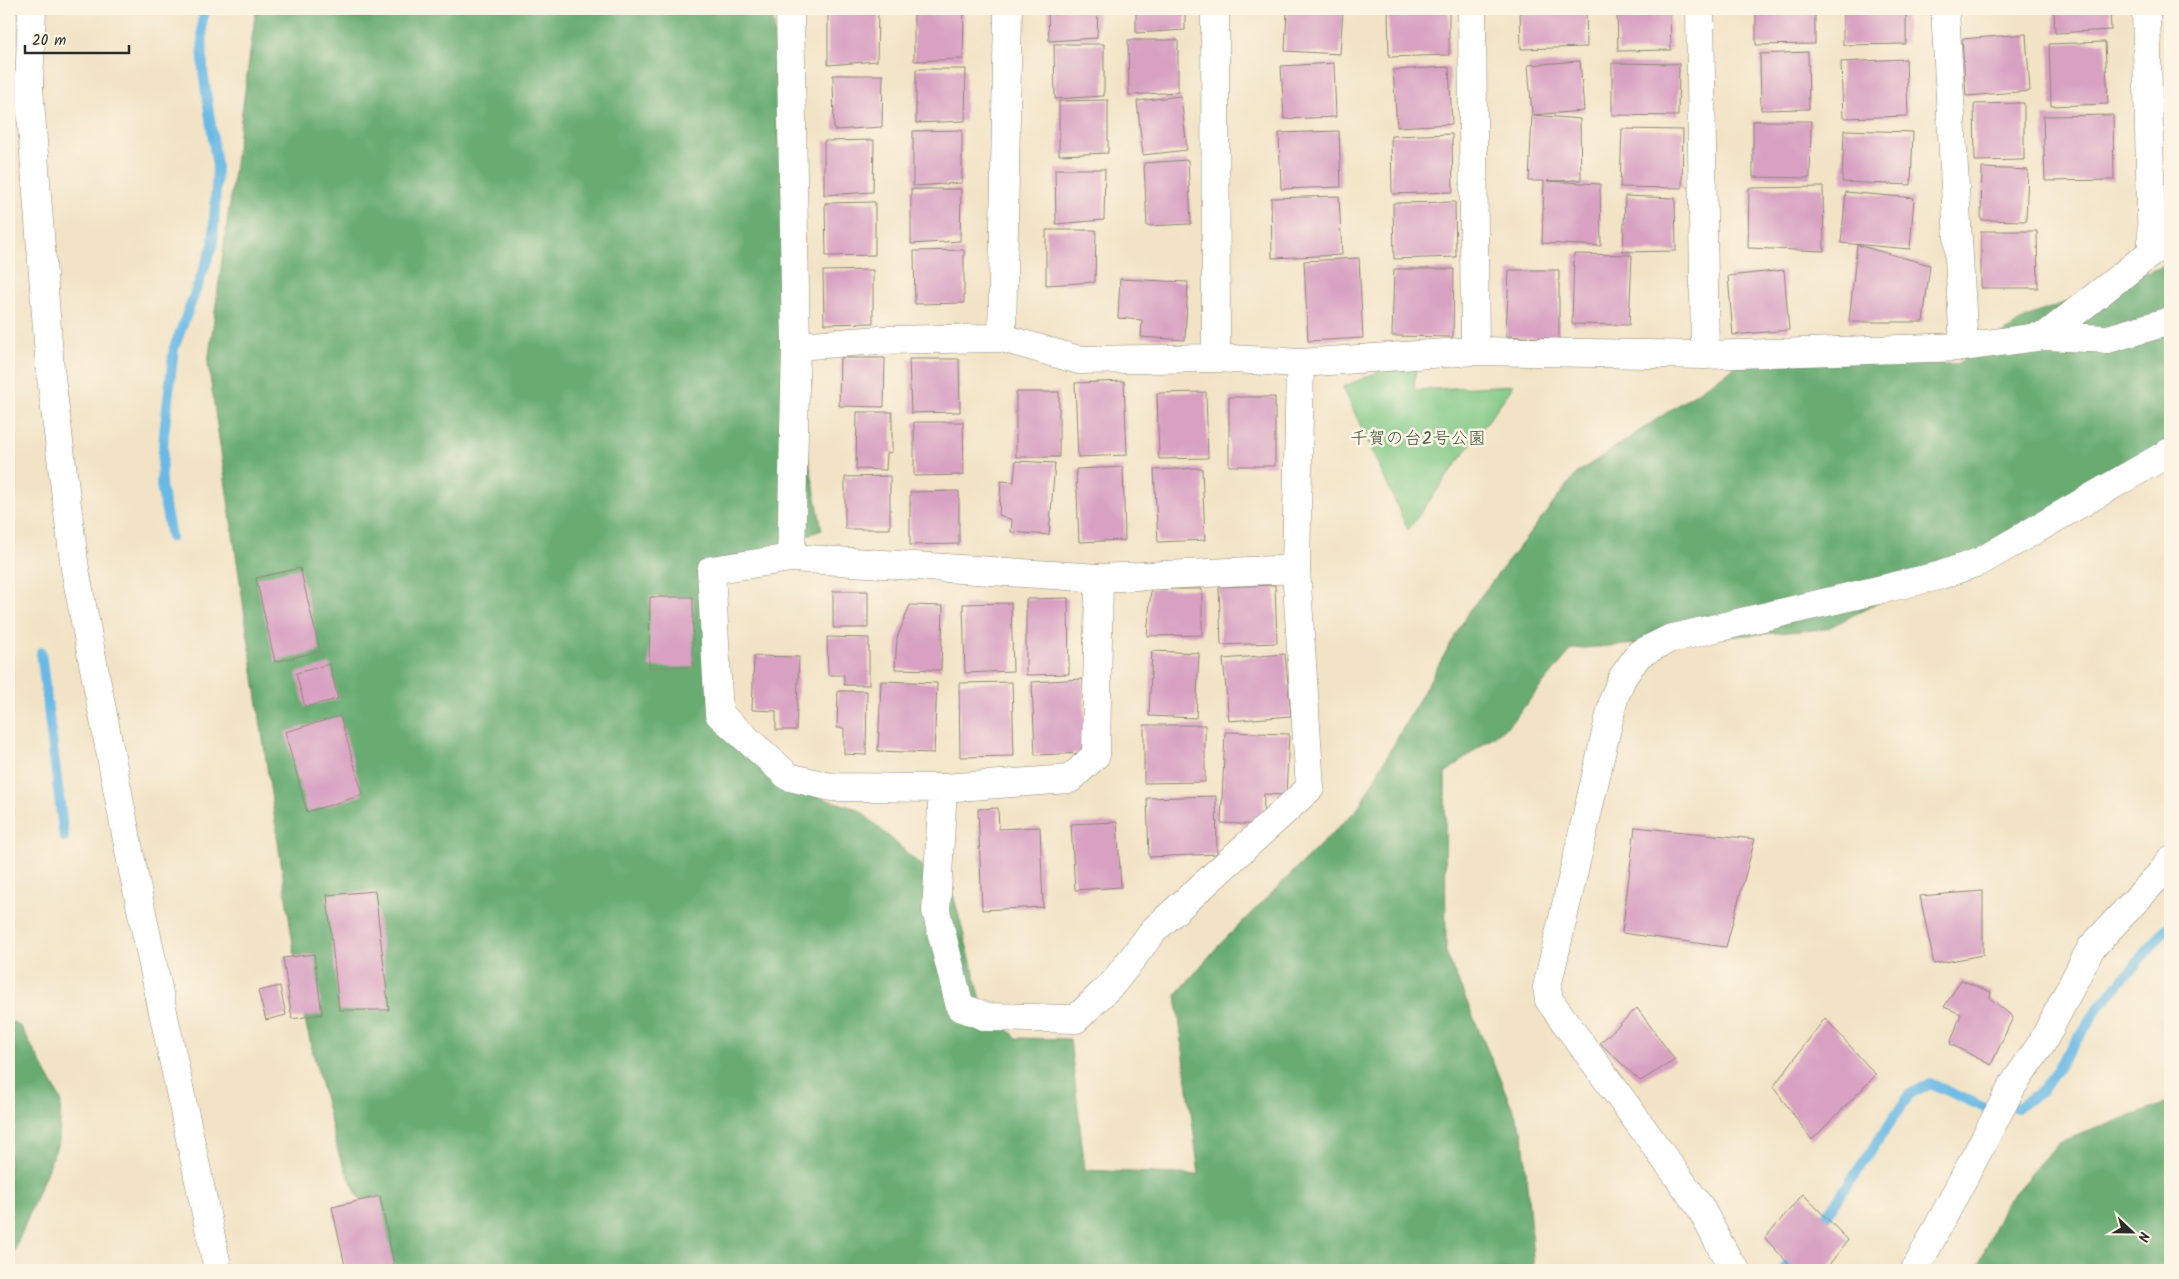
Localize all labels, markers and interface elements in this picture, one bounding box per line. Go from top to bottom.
scale bar [25,22,129,54]
text: 20 m [32,29,66,53]
park label: 千賀の台2号公園 [1350,425,1486,454]
north arrow [2106,1206,2156,1256]
text: N [2131,1228,2155,1245]

